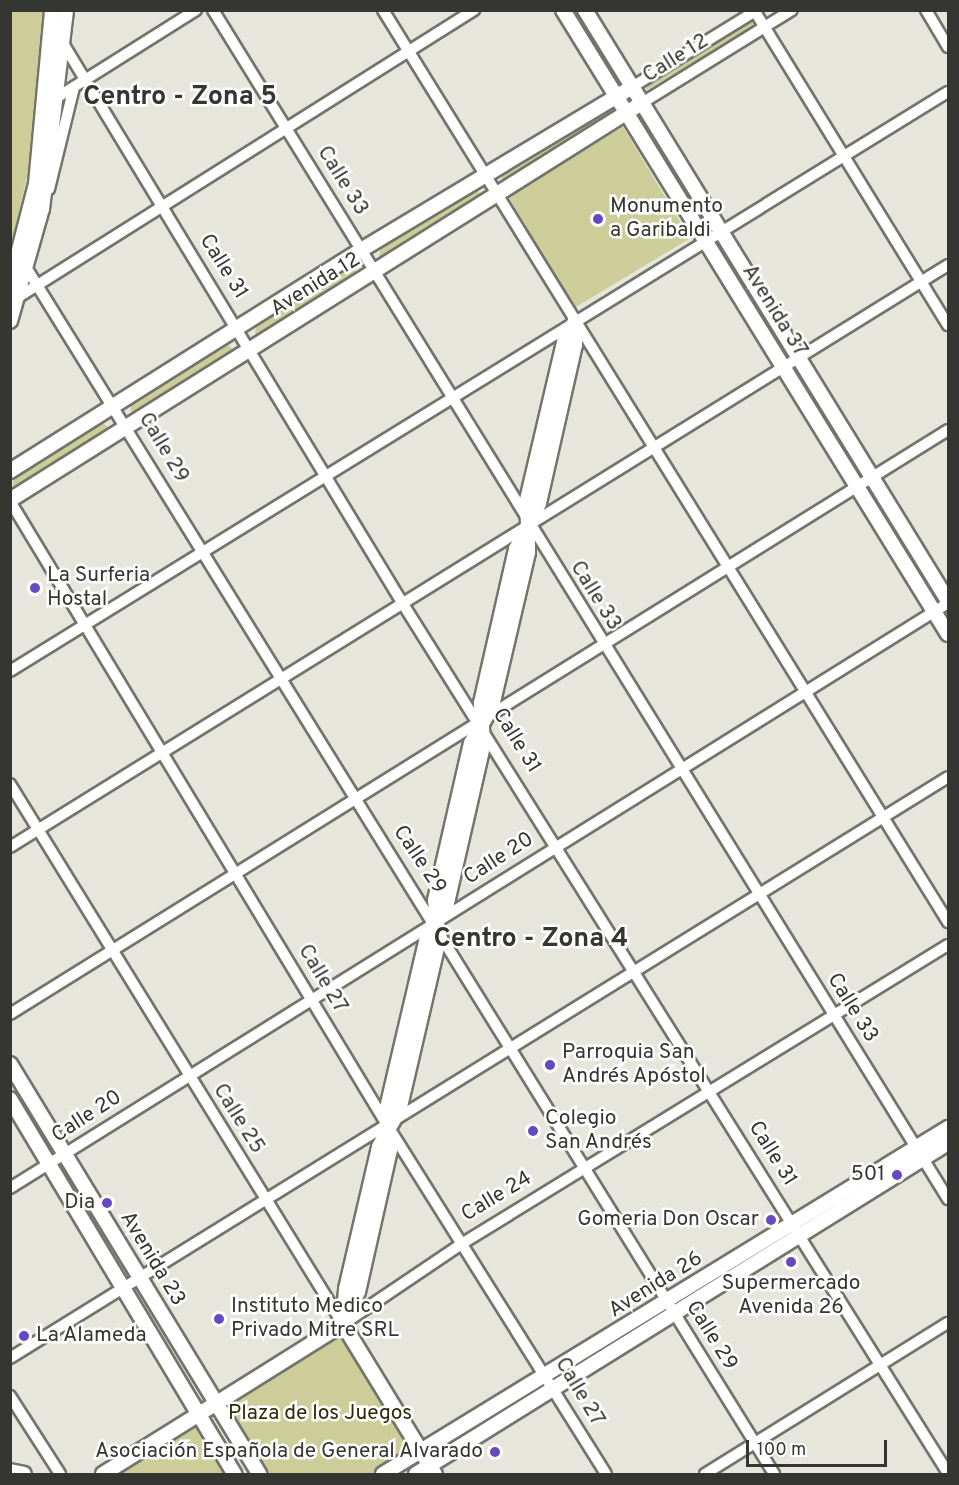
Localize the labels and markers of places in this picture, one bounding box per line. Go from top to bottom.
place label: Monumento a Garibaldi [610,194,723,244]
marker: Monumento a Garibaldi [591,212,605,226]
place label: La Surferia Hostal [47,563,150,613]
marker: La Surferia Hostal [28,581,42,595]
place label: Parroquia San Andrés Apóstol [562,1040,707,1090]
marker: Parroquia San Andrés Apóstol [543,1058,557,1072]
place label: Colegio San Andrés [545,1106,653,1156]
marker: Colegio San Andrés [526,1124,540,1138]
place label: 501 [851,1162,885,1188]
marker: 501 [890,1168,904,1182]
place label: Dia [64,1190,95,1216]
marker: Dia [100,1196,114,1210]
place label: Gomeria Don Oscar [577,1207,759,1233]
marker: Gomeria Don Oscar [764,1213,778,1227]
marker: Supermercado Avenida 26 [784,1255,798,1269]
place label: Supermercado Avenida 26 [722,1271,860,1321]
place label: Instituto Medico Privado Mitre SRL [231,1294,399,1344]
marker: Instituto Medico Privado Mitre SRL [212,1312,226,1326]
place label: La Alameda [36,1323,147,1349]
marker: La Alameda [17,1329,31,1343]
place label: Asociación Española de General Alvarado [94,1439,483,1465]
marker: Asociación Española de General Alvarado [488,1445,502,1459]

